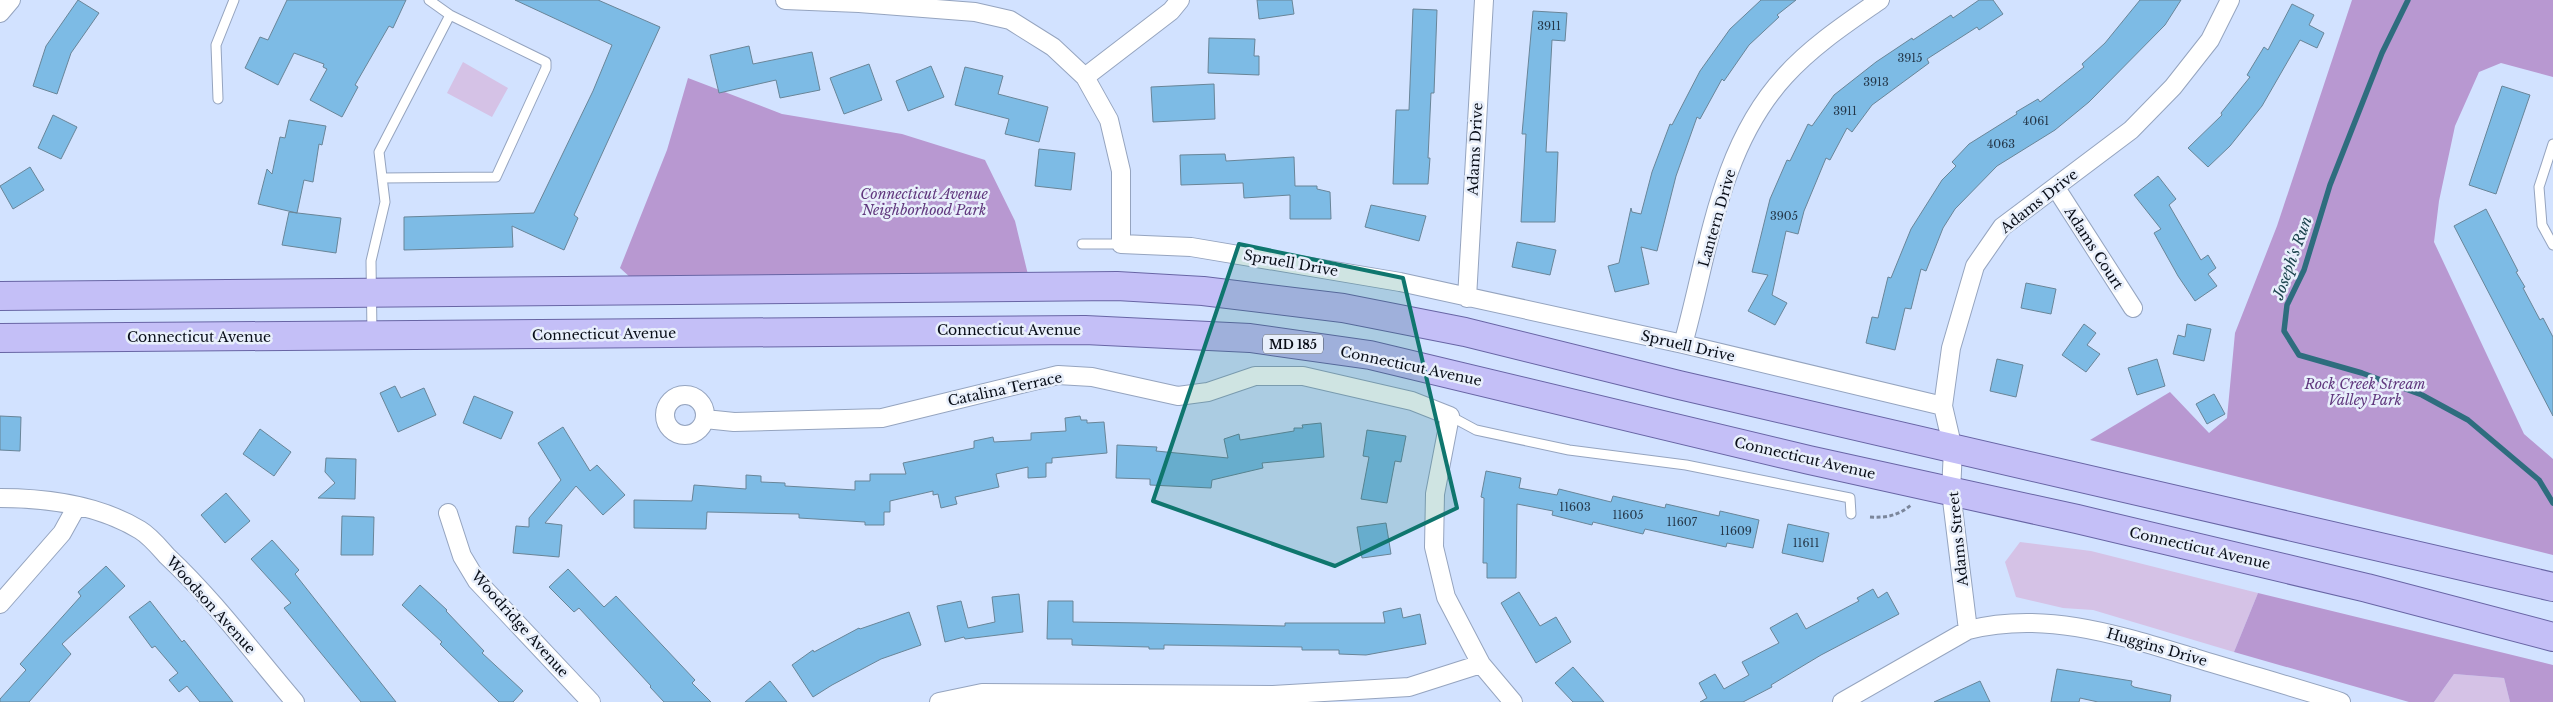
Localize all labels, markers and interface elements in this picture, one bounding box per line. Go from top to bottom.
house number: 3911 [1537,19,1561,33]
house number: 3915 [1897,51,1923,65]
house number: 3913 [1863,75,1889,89]
street label: Adams Drive [1464,102,1486,197]
house number: 3911 [1833,104,1857,118]
house number: 4061 [2023,114,2049,128]
house number: 4063 [1987,137,2015,151]
street label: Adams Drive [1996,165,2081,237]
street label: Lantern Drive [1694,167,1740,269]
park label: Connecticut Avenue Neighborhood Park [860,185,988,219]
street label: Adams Court [2060,202,2128,293]
house number: 3905 [1770,209,1798,223]
water label: Joseph's Run [2268,214,2316,303]
street label: Spruell Drive [1242,246,1340,280]
street label: Connecticut Avenue [937,321,1081,339]
street label: Connecticut Avenue [532,324,676,344]
street label: Spruell Drive [1639,326,1737,366]
street label: Connecticut Avenue [127,328,271,346]
road number: MD 185 [1263,334,1323,354]
street label: Connecticut Avenue [1339,342,1483,390]
street label: Catalina Terrace [946,368,1064,410]
park label: Rock Creek Stream Valley Park [2303,375,2426,409]
street label: Connecticut Avenue [1733,433,1877,483]
street label: Adams Street [1944,490,1972,588]
house number: 11603 [1559,500,1591,514]
house number: 11605 [1613,508,1644,522]
house number: 11607 [1667,515,1698,529]
street label: Connecticut Avenue [2128,523,2272,573]
house number: 11609 [1720,524,1752,538]
house number: 11611 [1793,536,1819,550]
street label: Woodson Avenue [162,552,260,657]
street label: Woodridge Avenue [467,566,573,681]
street label: Huggins Drive [2105,624,2209,670]

